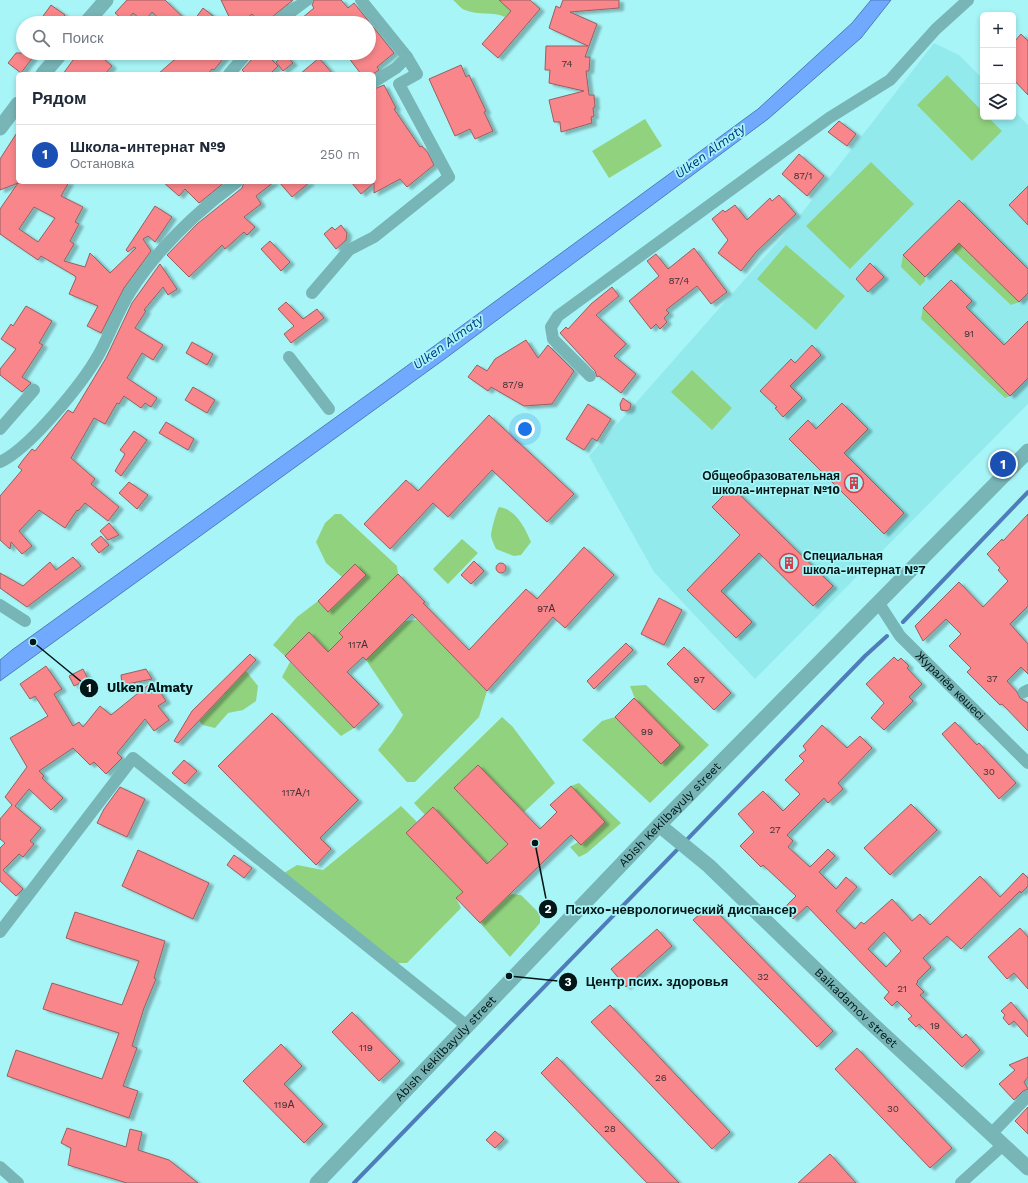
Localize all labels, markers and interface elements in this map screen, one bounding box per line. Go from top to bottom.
map controls [980,12,1016,120]
button: + [980,12,1016,48]
search box [16,16,376,60]
icon: search [30,27,52,49]
text: Поиск [62,29,104,47]
button: − [980,48,1016,84]
house number: 74 [561,58,573,69]
button: layers [980,84,1016,120]
text: Рядом [32,88,87,108]
water label: Ulken Almaty [672,120,749,181]
text: Школа-интернат №9 [70,138,226,156]
text: 1 [42,147,48,162]
text: 250 m [320,147,360,162]
text: Остановка [70,156,134,171]
house number: 87/1 [793,170,813,181]
house number: 87/4 [669,275,689,286]
water label: Ulken Almaty [410,311,487,372]
house number: 91 [964,328,974,339]
house number: 87/9 [502,379,524,390]
your location [515,419,535,439]
pin: 1 [990,449,1016,479]
place label: Общеобразовательная школа-интернат №10 [702,469,840,497]
building icon: Общеобразовательная школа-интернат №10 [843,472,865,494]
place label: Специальная школа-интернат №7 [803,549,926,577]
building icon: Специальная школа-интернат №7 [778,552,800,574]
house number: 97А [537,603,555,614]
house number: 117А [348,639,368,650]
street label: Журалёв көшесі [913,649,987,723]
house number: 37 [986,673,998,684]
house number: 97 [693,674,705,685]
callout: Ulken Almaty [79,675,201,700]
text: Ulken Almaty [107,680,194,695]
text: 1 [86,681,92,695]
house number: 99 [641,726,653,737]
street label: Abish Kekilbayuly street [616,760,724,870]
house number: 30 [983,766,995,777]
house number: 117А/1 [282,787,310,798]
house number: 27 [769,824,781,835]
callout: Психо-неврологический диспансер [538,897,805,922]
text: 2 [544,902,552,916]
text: Психо-неврологический диспансер [565,902,797,917]
street label: Baikadamov street [812,965,900,1051]
callout: Центр псих. здоровья [558,969,737,994]
house number: 32 [757,971,769,982]
text: Центр псих. здоровья [586,974,728,989]
text: 3 [564,975,572,989]
house number: 21 [897,983,907,994]
street label: Abish Kekilbayuly street [392,993,499,1104]
house number: 19 [930,1020,940,1031]
house number: 119 [359,1042,373,1053]
house number: 26 [655,1072,667,1083]
house number: 119А [274,1099,295,1110]
house number: 30 [887,1103,899,1114]
house number: 28 [604,1123,616,1134]

